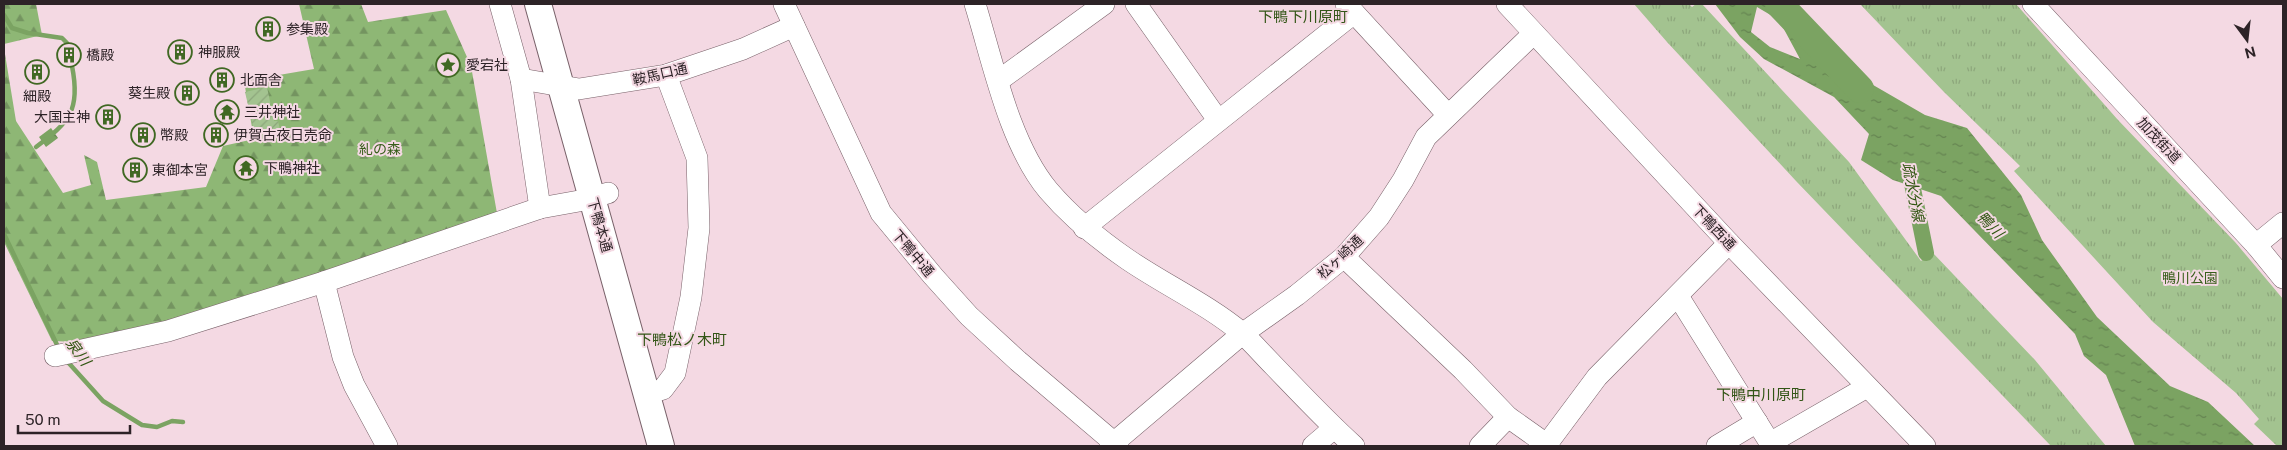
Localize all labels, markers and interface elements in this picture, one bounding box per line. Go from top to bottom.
district label: 下鴨下川原町 [1258,8,1348,25]
north arrow [2222,15,2272,65]
building icon: 参集殿 [255,16,281,42]
place label: 参集殿 [286,21,328,37]
building icon: 神服殿 [167,39,193,65]
building icon: 橋殿 [56,42,82,68]
text: N [2243,43,2258,62]
place label: 神服殿 [198,44,240,60]
place label: 橋殿 [86,47,114,63]
place icon: 愛宕社 [435,52,461,78]
place label: 愛宕社 [466,57,508,73]
building icon: 細殿 [24,59,50,85]
street label: 鞍馬口通 [631,60,689,88]
building icon: 北面舎 [209,67,235,93]
place label: 北面舎 [240,72,282,88]
building icon: 葵生殿 [174,80,200,106]
place label: 葵生殿 [128,85,170,101]
place label: 細殿 [23,88,51,104]
temple icon: 三井神社 [214,99,240,125]
building icon: 大国主神 [95,104,121,130]
place label: 三井神社 [244,104,300,120]
place label: 大国主神 [34,109,90,125]
street label: 加茂街道 [2134,114,2184,166]
building icon: 幣殿 [130,122,156,148]
building icon: 伊賀古夜日売命 [203,122,229,148]
place label: 幣殿 [160,127,188,143]
place label: 伊賀古夜日売命 [234,127,332,143]
park label: 糺の森 [359,141,401,157]
temple icon: 下鴨神社 [233,155,259,181]
building icon: 東御本宮 [122,157,148,183]
place label: 下鴨神社 [264,160,320,176]
water label: 疏水分線 [1899,161,1928,225]
place label: 東御本宮 [152,162,208,178]
street label: 下鴨本通 [585,196,615,254]
street label: 下鴨西通 [1689,201,1739,253]
water label: 鴨川 [1974,208,2008,243]
street label: 下鴨中通 [889,226,937,280]
street label: 松ヶ崎通 [1314,232,1366,282]
park label: 鴨川公園 [2162,270,2218,286]
district label: 下鴨松ノ木町 [637,331,727,348]
water label: 泉川 [63,335,95,370]
district label: 下鴨中川原町 [1716,386,1806,403]
scale bar [18,402,130,434]
text: 50 m [25,411,60,428]

